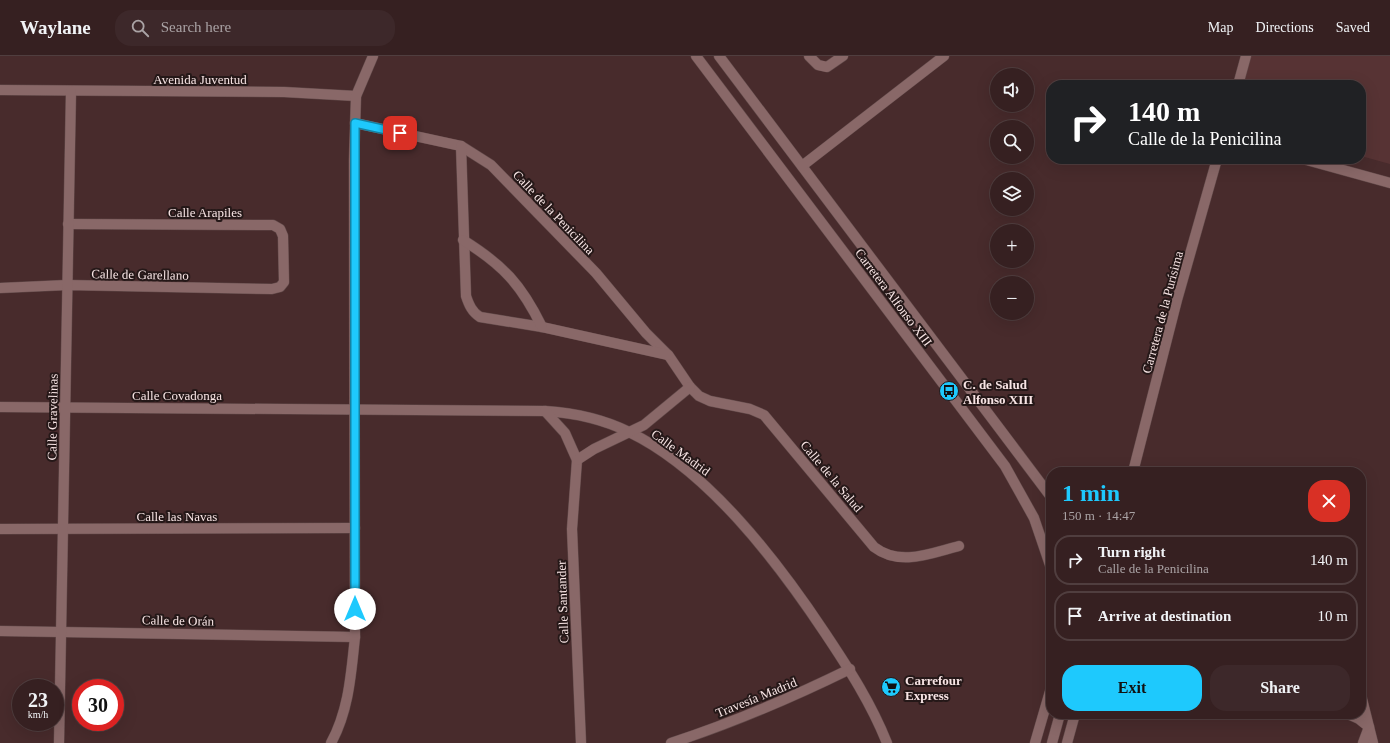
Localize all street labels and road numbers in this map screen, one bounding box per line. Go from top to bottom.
street label: Avenida Juventud [153,72,247,87]
street label: Calle de la Penicilina [510,167,598,258]
street label: Calle Arapiles [168,205,242,220]
street label: Carretera Alfonso XIII [852,246,935,349]
street label: Carretera de la Purísima [1139,249,1186,375]
street label: Calle de Garellano [91,266,189,283]
street label: Calle Gravelinas [44,373,61,461]
street label: Calle Covadonga [132,388,222,403]
street label: Calle Madrid [648,426,713,479]
street label: Calle de la Salud [797,438,866,515]
street label: Calle las Navas [137,509,217,524]
street label: Calle Santander [554,560,571,644]
street label: Calle de Orán [142,612,215,629]
street label: Travesía Madrid [714,674,799,720]

